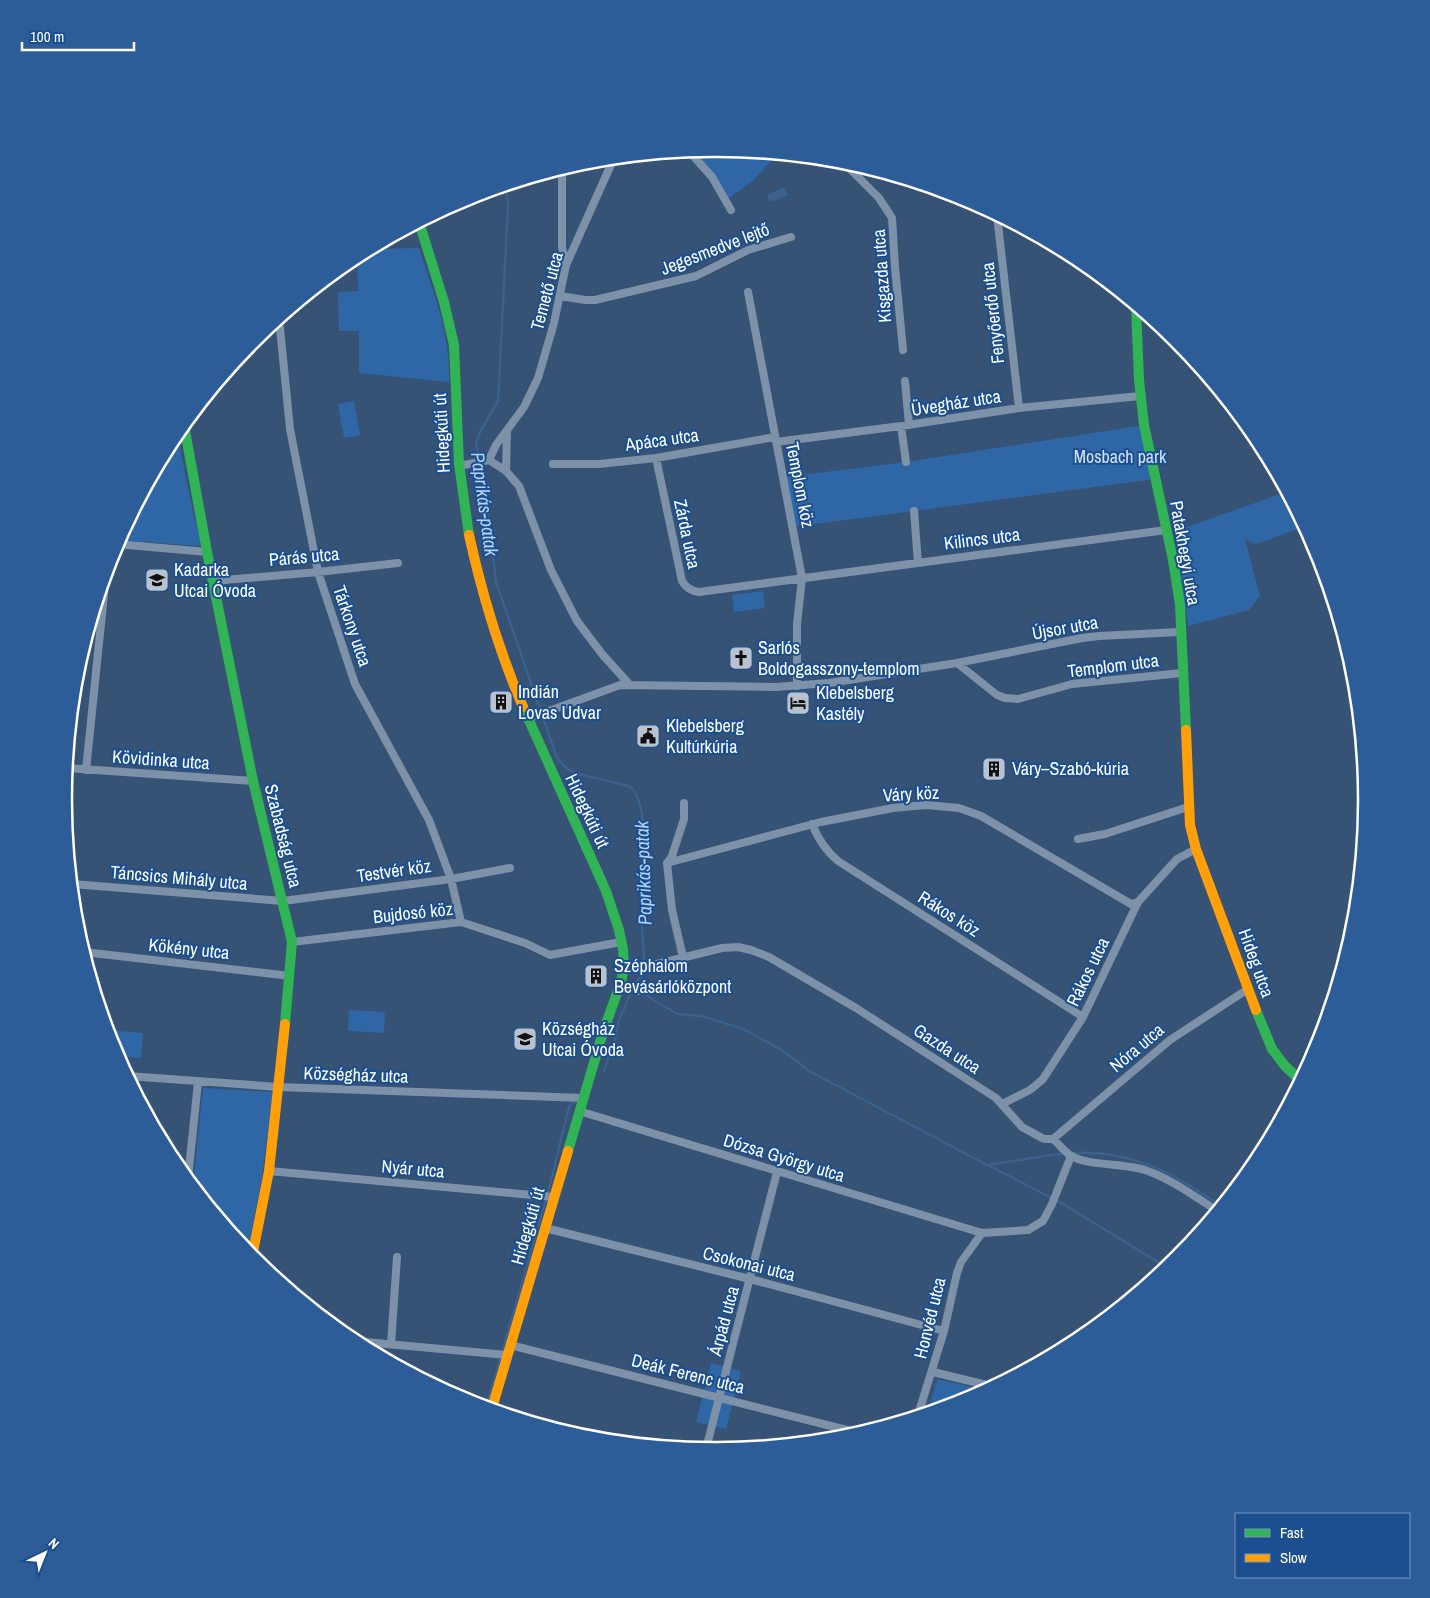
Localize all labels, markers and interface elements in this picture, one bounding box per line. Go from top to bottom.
scale bar [22,20,135,52]
text: 100 m [30,26,64,47]
street label: Jegesmedve lejtő [657,216,773,281]
street label: Kisgazda utca [866,229,897,324]
street label: Temető utca [524,249,569,333]
street label: Fenyőerdő utca [975,261,1010,365]
street label: Üvegház utca [909,383,1002,422]
street label: Hidegkúti út [427,393,456,473]
street label: Apáca utca [623,422,700,457]
street label: Templom köz [780,440,821,530]
park label: Mosbach park [1074,444,1167,469]
water label: Paprikás-patak [465,450,505,559]
street label: Zárda utca [668,497,707,571]
street label: Patakhegyi utca [1164,499,1207,607]
street label: Kilincs utca [943,521,1021,556]
street label: Párás utca [268,541,340,572]
place label: Kadarka Utcai Óvoda [174,557,256,603]
school or university icon: Kadarka Utcai Óvoda [144,567,170,593]
street label: Tárkony utca [327,582,378,670]
street label: Újsor utca [1030,609,1100,646]
place label: Sarlós Boldogasszony-templom [758,635,920,681]
church icon: Sarlós Boldogasszony-templom [728,645,754,671]
street label: Templom utca [1066,647,1160,684]
place label: Indián Lovas Udvar [518,679,601,725]
place label: Klebelsberg Kastély [816,680,895,726]
building icon: Indián Lovas Udvar [488,689,514,715]
hotel icon: Klebelsberg Kastély [785,690,811,716]
place label: Klebelsberg Kultúrkúria [666,713,745,759]
public building icon: Klebelsberg Kultúrkúria [635,723,661,749]
street label: Kövidinka utca [111,744,211,775]
building icon: Váry–Szabó-kúria [981,756,1007,782]
place label: Váry–Szabó-kúria [1012,756,1129,781]
street label: Hidegkúti út [559,769,616,852]
street label: Váry köz [882,780,940,807]
street label: Szabadság utca [259,781,308,890]
water label: Paprikás-patak [628,819,658,926]
street label: Testvér köz [355,853,433,888]
street label: Táncsics Mihály utca [110,859,249,896]
street label: Rákos köz [913,885,985,942]
street label: Bujdosó köz [372,896,454,929]
street label: Hideg utca [1233,925,1280,1001]
street label: Kökény utca [147,932,231,965]
street label: Rákos utca [1060,933,1115,1010]
place label: Széphalom Bevásárlóközpont [614,953,731,999]
building icon: Széphalom Bevásárlóközpont [583,963,609,989]
place label: Községház Utcai Óvoda [542,1016,624,1062]
street label: Nóra utca [1104,1017,1169,1078]
street label: Gazda utca [909,1018,986,1080]
school or university icon: Községház Utcai Óvoda [512,1026,538,1052]
street label: Községház utca [303,1060,409,1089]
street label: Dózsa György utca [720,1127,848,1188]
street label: Nyár utca [380,1153,446,1184]
street label: Hidegkúti út [505,1184,551,1268]
street label: Csokonai utca [700,1240,798,1287]
street label: Honvéd utca [907,1275,952,1361]
street label: Árpád utca [702,1283,745,1360]
street label: Deák Ferenc utca [629,1347,747,1400]
legend [1235,1513,1410,1578]
text: Fast [1280,1522,1304,1543]
north arrow [20,1528,70,1578]
text: N [45,1534,63,1553]
text: Slow [1280,1547,1307,1568]

